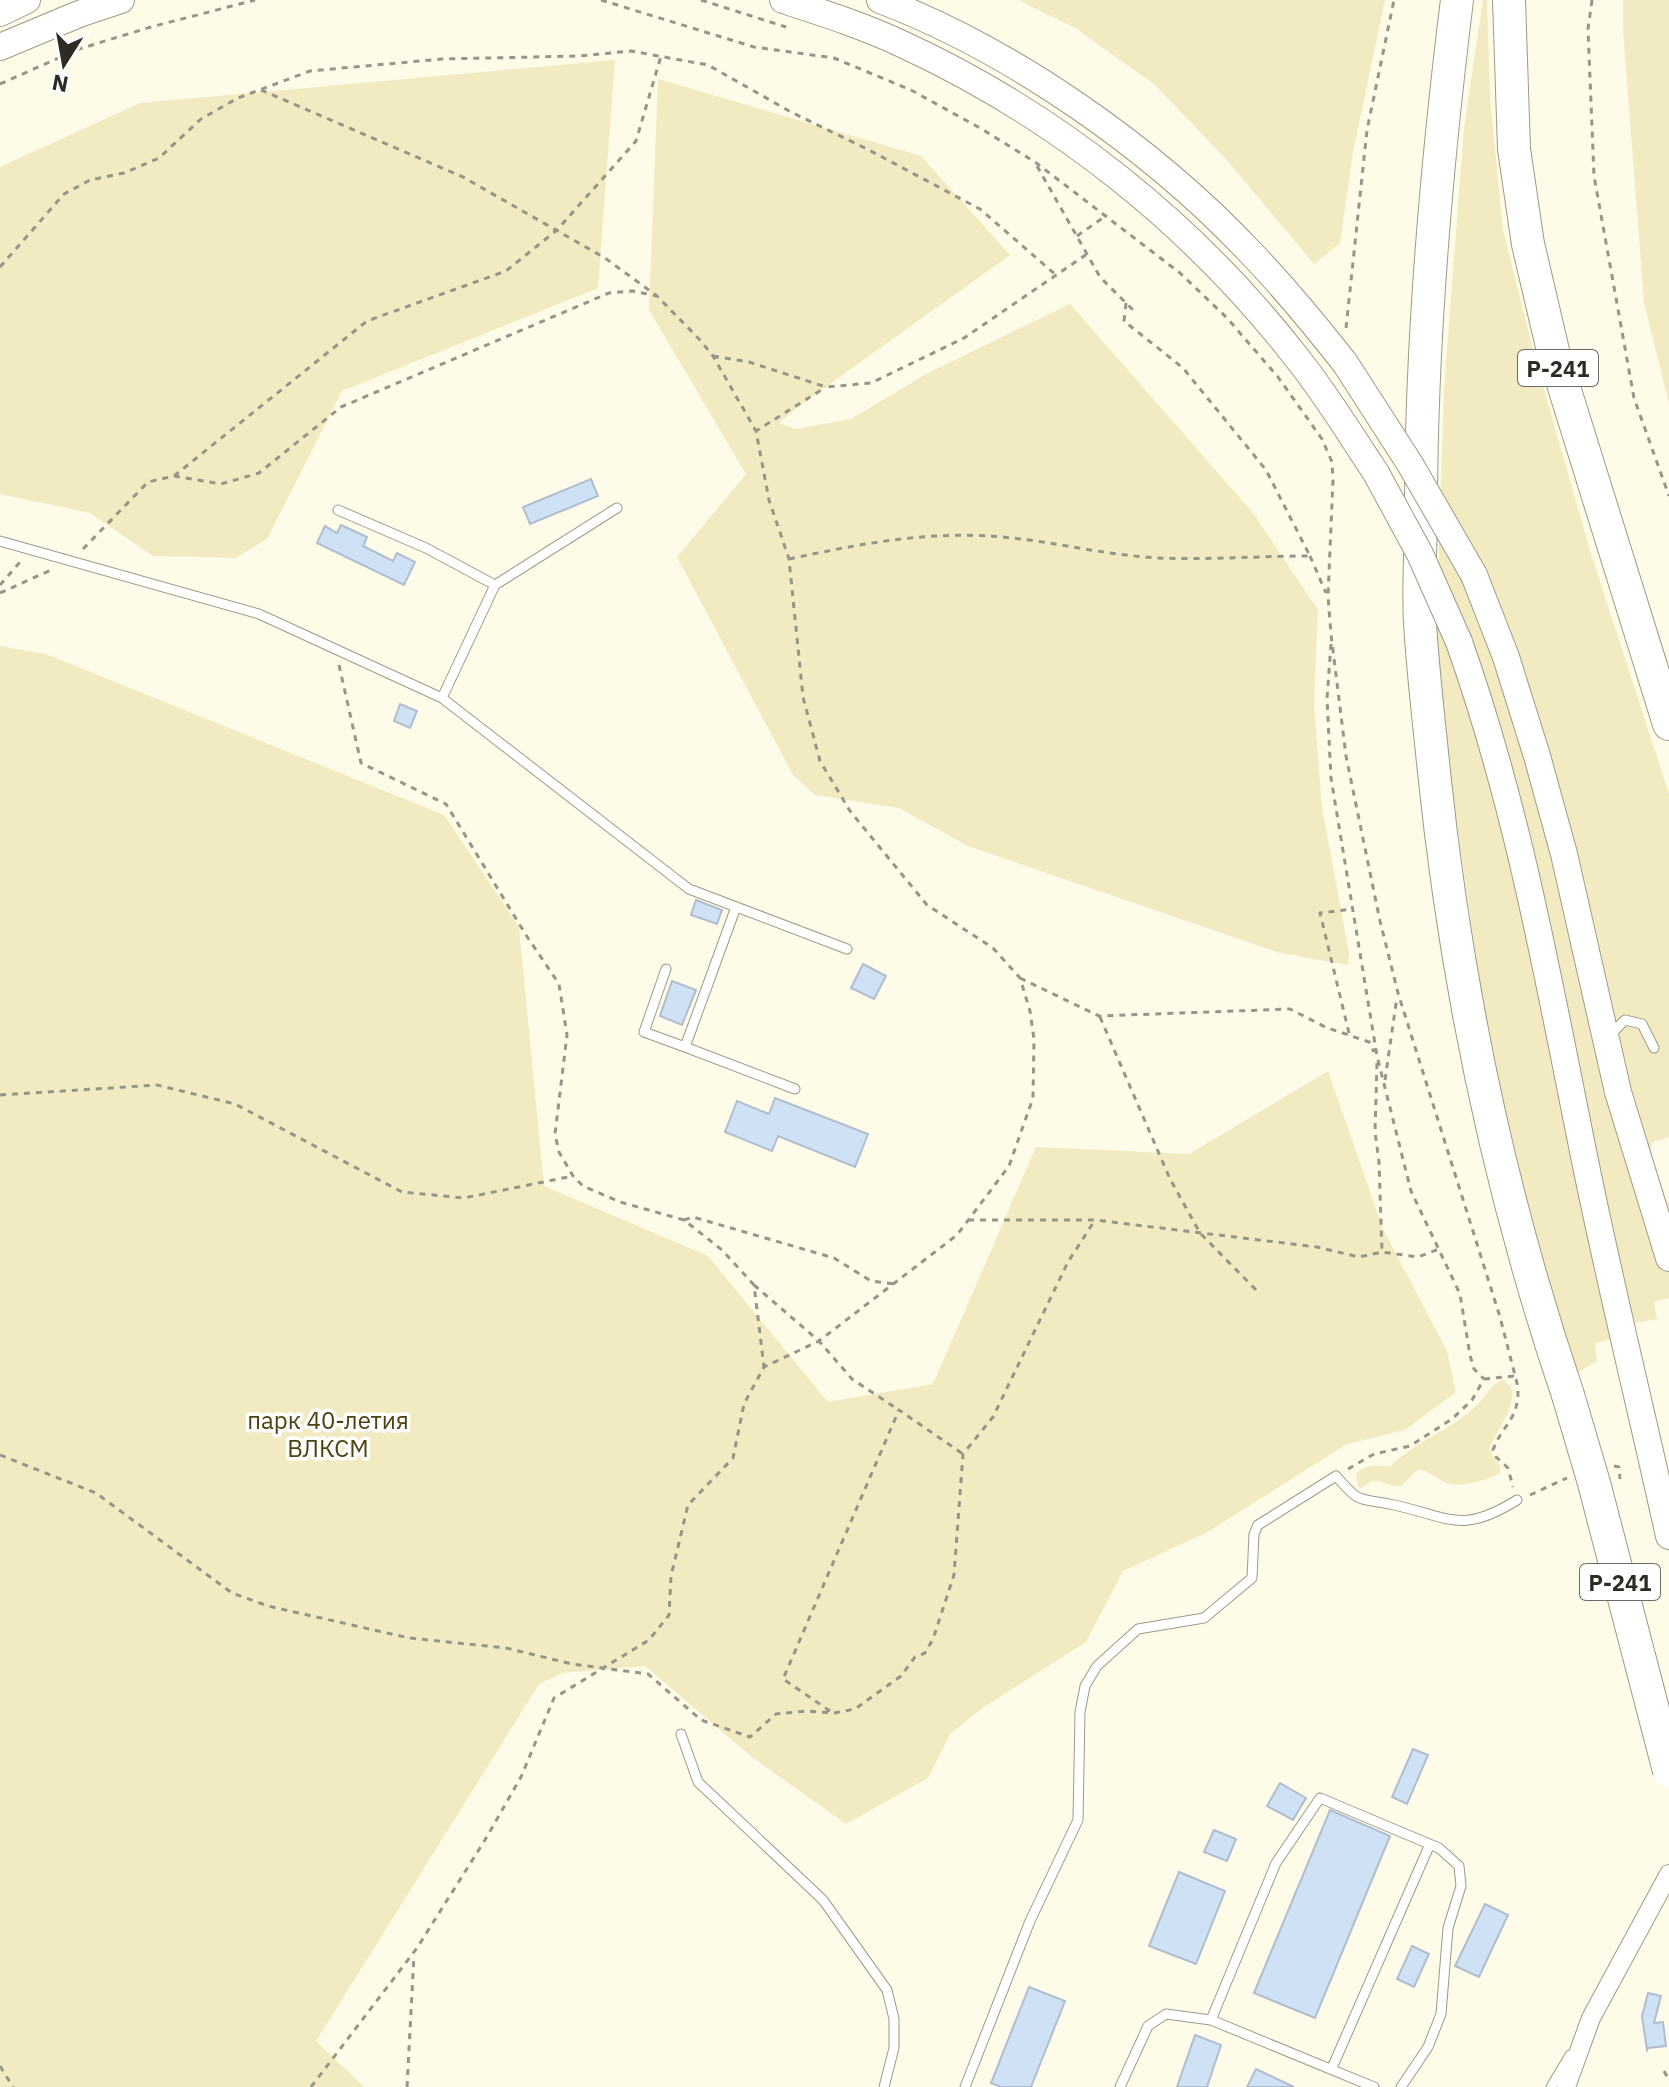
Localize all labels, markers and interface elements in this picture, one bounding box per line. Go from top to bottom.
north arrow [24,24,104,104]
text: N [49,68,71,100]
road number: Р-241 [1518,350,1598,386]
park label: парк 40-летия ВЛКСМ [247,1404,409,1464]
road number: Р-241 [1580,1564,1660,1600]

